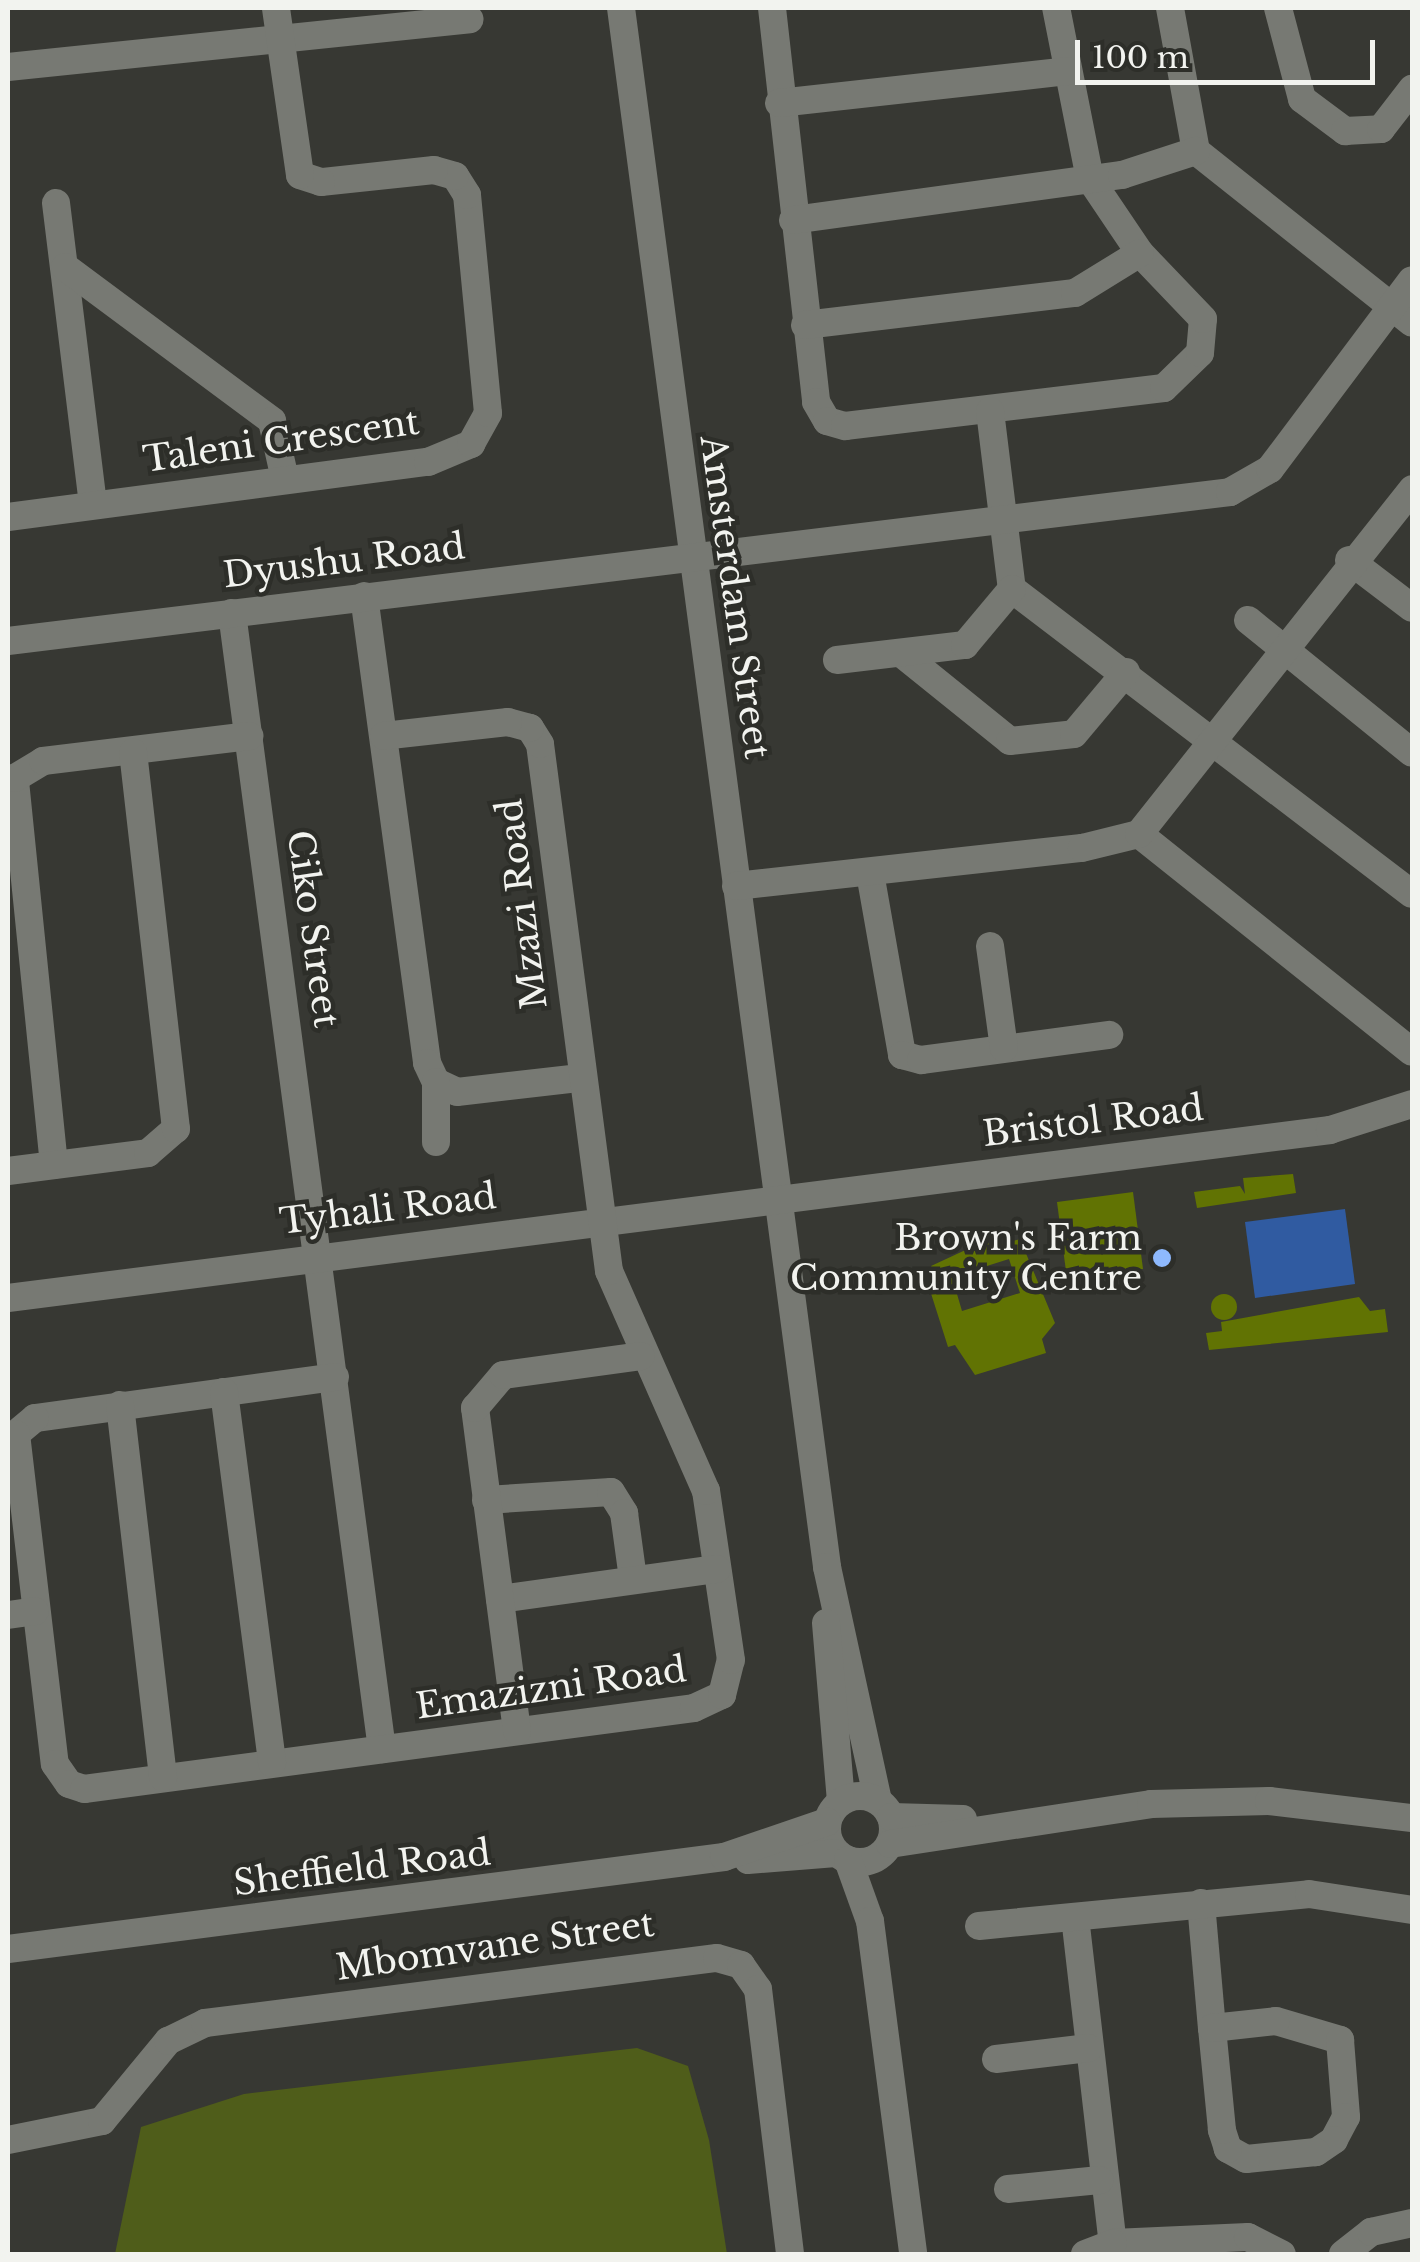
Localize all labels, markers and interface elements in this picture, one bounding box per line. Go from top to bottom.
scale bar [1080,20,1380,82]
text: 100 m [1092,39,1189,76]
street label: Taleni Crescent [140,401,422,481]
street label: Amsterdam Street [692,433,778,761]
street label: Dyushu Road [221,525,467,597]
street label: Mzazi Road [488,796,556,1012]
street label: Ciko Street [278,828,348,1030]
street label: Bristol Road [980,1087,1206,1155]
street label: Tyhali Road [277,1175,499,1243]
place label: Brown's Farm Community Centre [789,1217,1142,1299]
marker: Brown's Farm Community Centre [1151,1247,1173,1269]
street label: Emazizni Road [413,1648,689,1728]
street label: Sheffield Road [231,1831,493,1905]
street label: Mbomvane Street [333,1903,657,1989]

